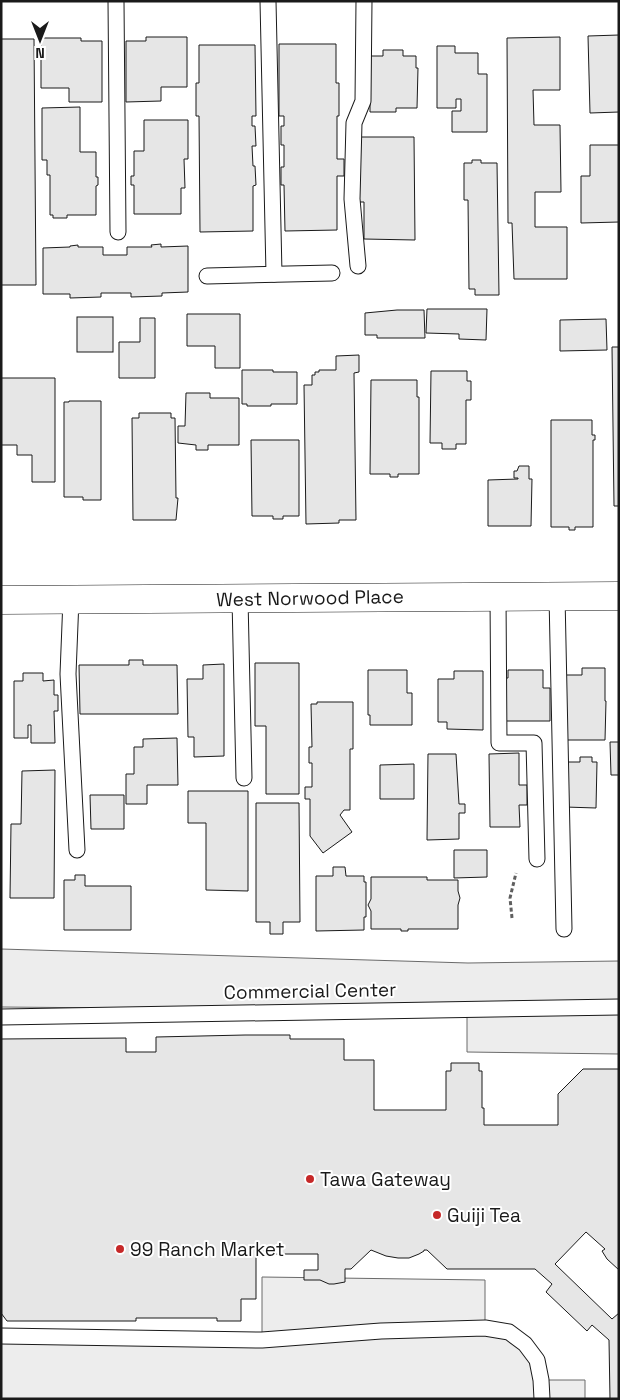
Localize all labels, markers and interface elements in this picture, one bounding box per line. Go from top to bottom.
north arrow [15,15,65,65]
text: N [35,44,45,62]
street label: West Norwood Place [216,584,404,612]
street label: Commercial Center [223,977,397,1005]
place label: Tawa Gateway [320,1167,451,1192]
marker: Tawa Gateway [304,1173,316,1185]
place label: Guiji Tea [447,1203,521,1228]
marker: Guiji Tea [431,1209,443,1221]
place label: 99 Ranch Market [130,1237,284,1262]
marker: 99 Ranch Market [114,1243,126,1255]

